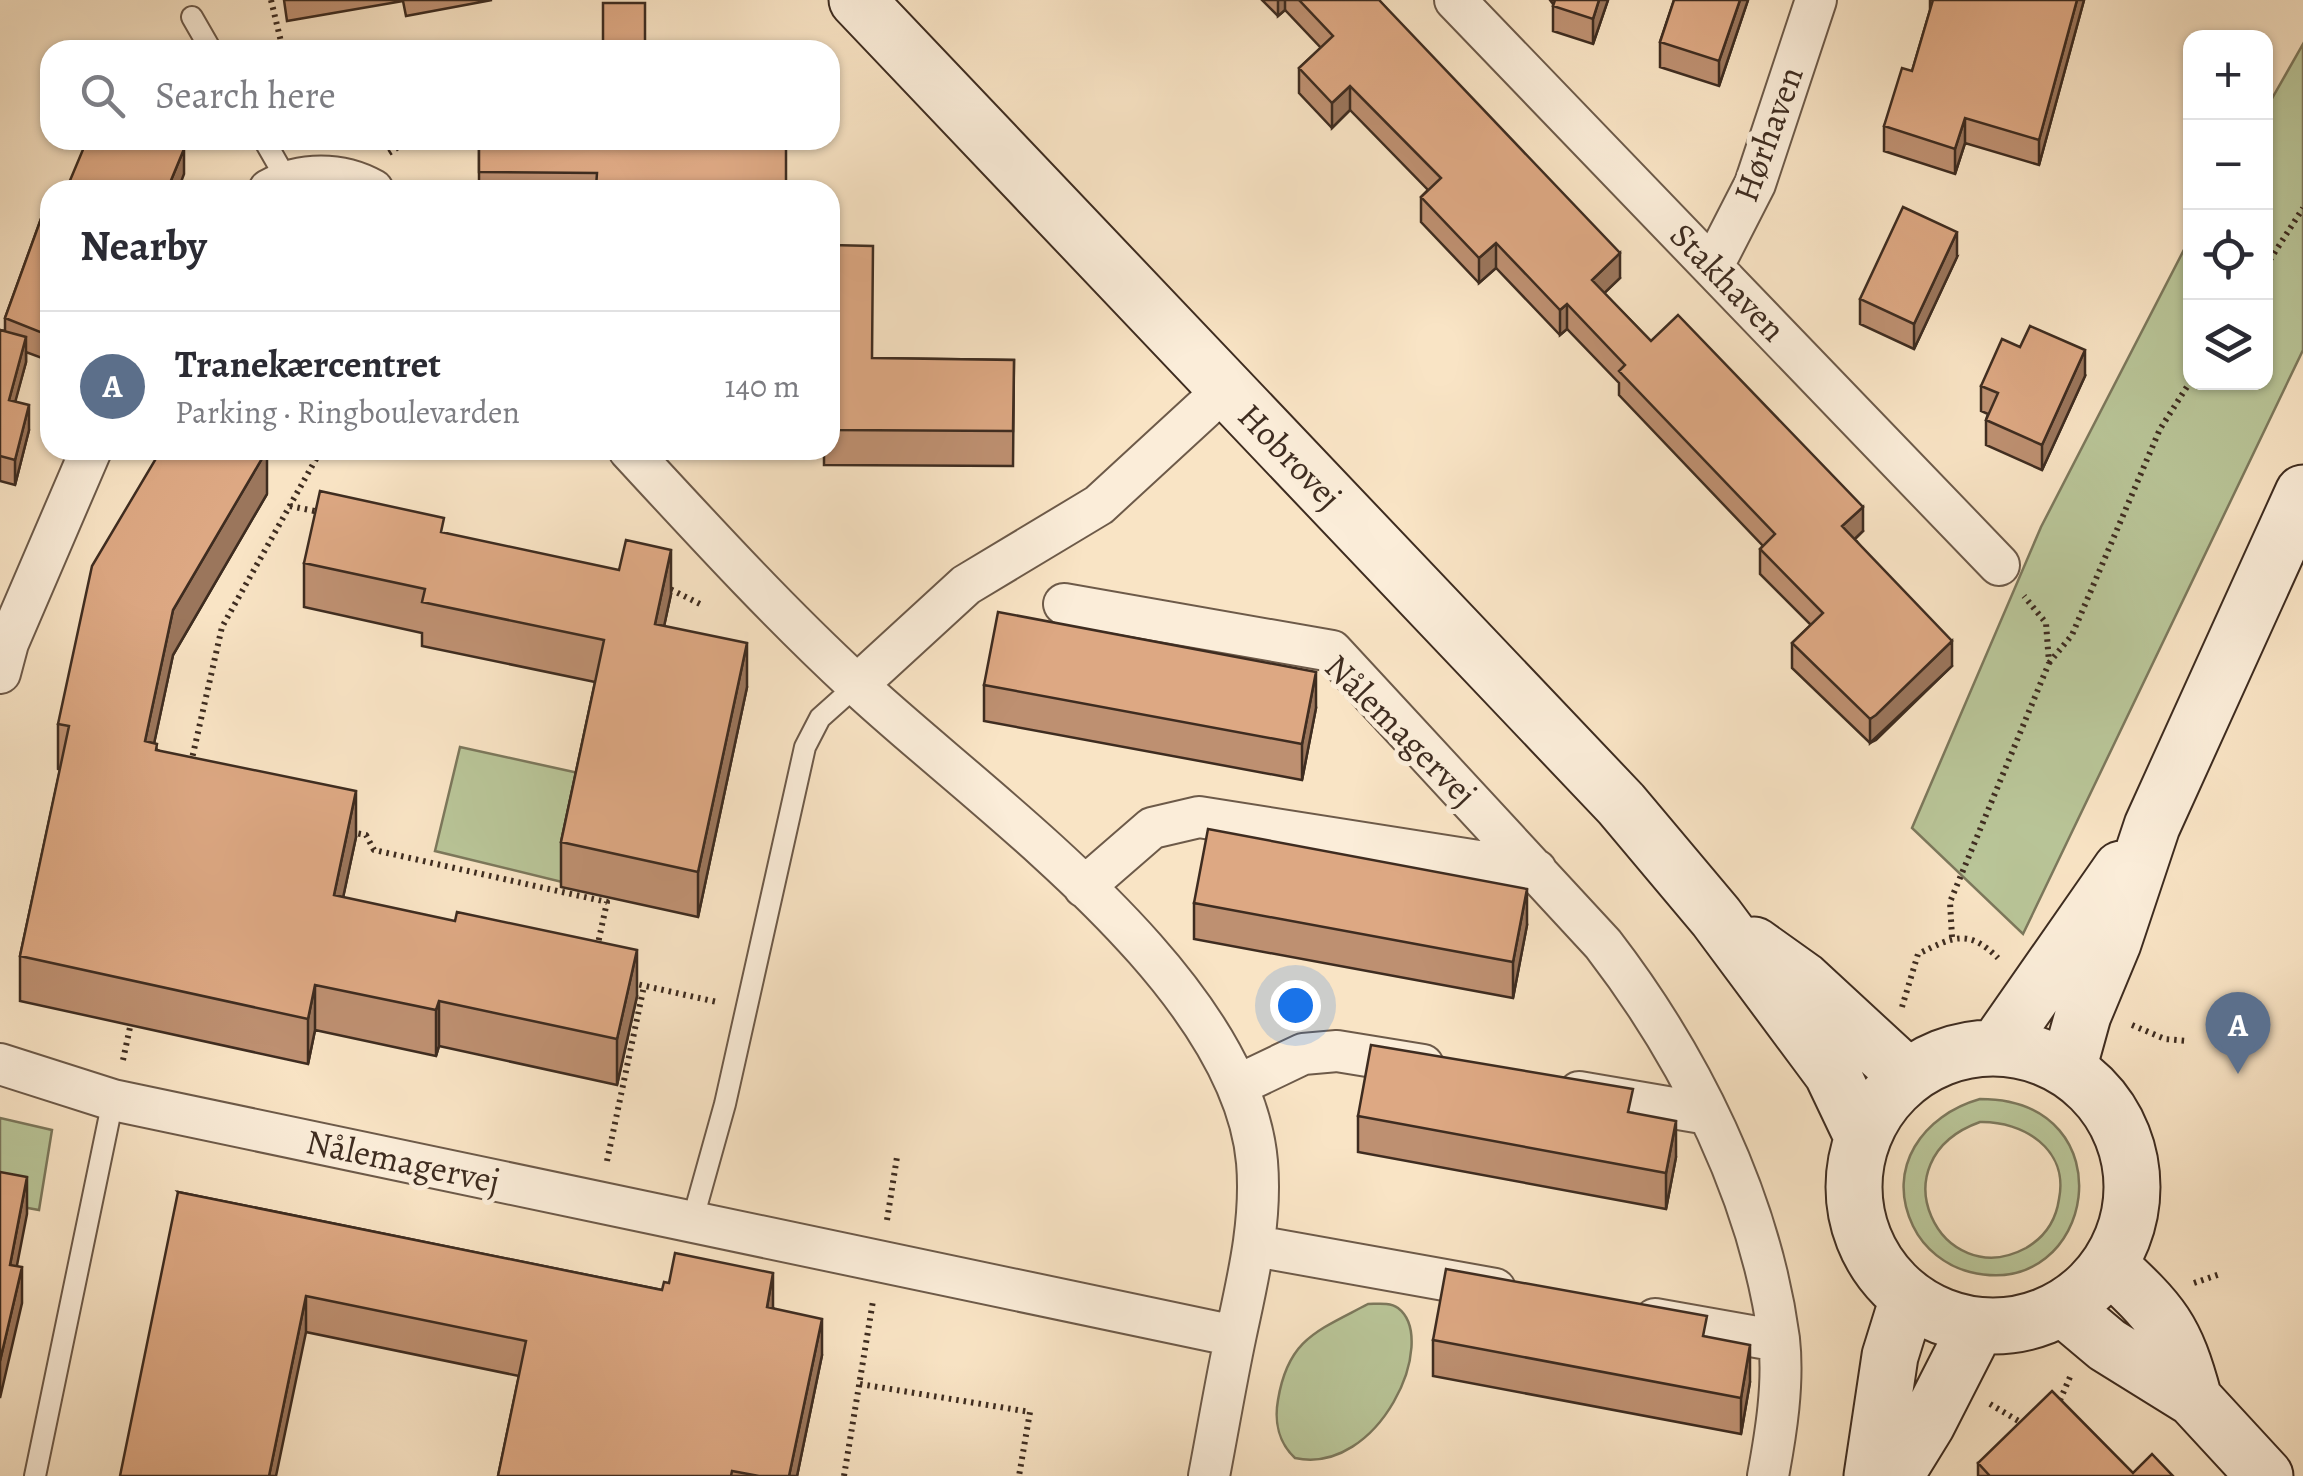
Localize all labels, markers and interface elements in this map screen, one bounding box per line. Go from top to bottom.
map controls [2183,30,2273,390]
button: + [2183,30,2273,120]
search box [40,40,840,150]
street label: Hørhaven [1721,60,1815,208]
icon: search [75,68,130,123]
text: Search here [155,69,336,121]
button: − [2183,120,2273,210]
button: locate [2183,210,2273,300]
street label: Stakhaven [1659,212,1797,352]
text: Nearby [80,217,207,274]
button: layers [2183,300,2273,390]
text: Tranekærcentret [175,338,441,390]
text: A [102,364,123,408]
text: 140 m [725,364,800,408]
text: Parking · Ringboulevarden [175,390,520,434]
street label: Hobrovej [1227,392,1353,520]
street label: Nålemagervej [1314,643,1488,817]
your location [1270,980,1321,1031]
pin: A [2206,992,2270,1074]
street label: Nålemagervej [302,1117,504,1205]

